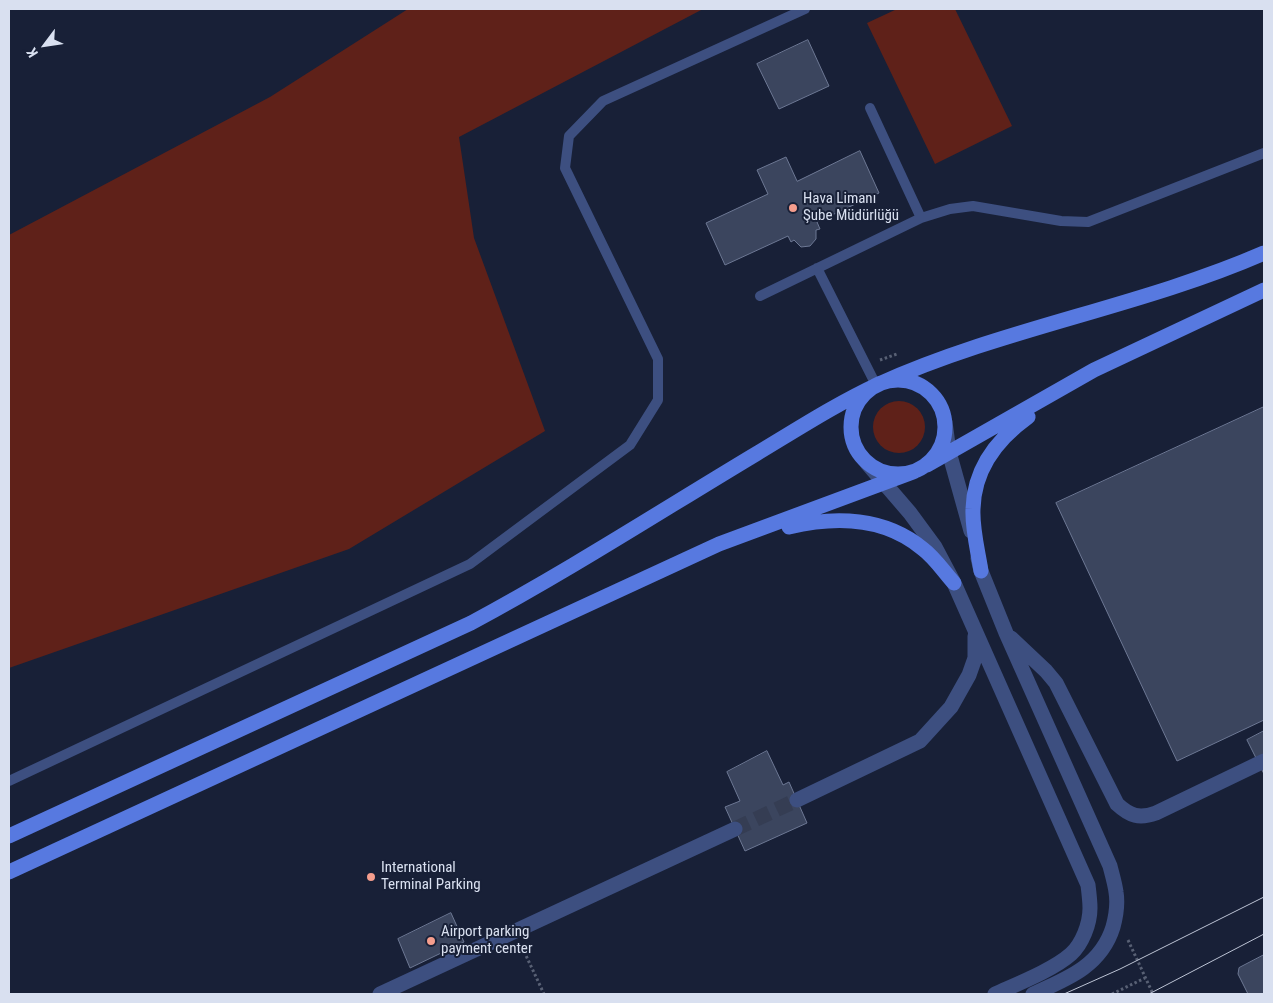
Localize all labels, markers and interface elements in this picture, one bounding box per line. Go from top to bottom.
north arrow [20,20,70,70]
text: K [23,45,41,60]
place label: Hava Limanı Şube Müdürlüğü [803,190,899,225]
marker: Hava Limanı Şube Müdürlüğü [787,202,799,214]
place label: International Terminal Parking [381,859,481,894]
marker: International Terminal Parking [365,871,377,883]
place label: Airport parking payment center [441,923,532,958]
marker: Airport parking payment center [425,935,437,947]

